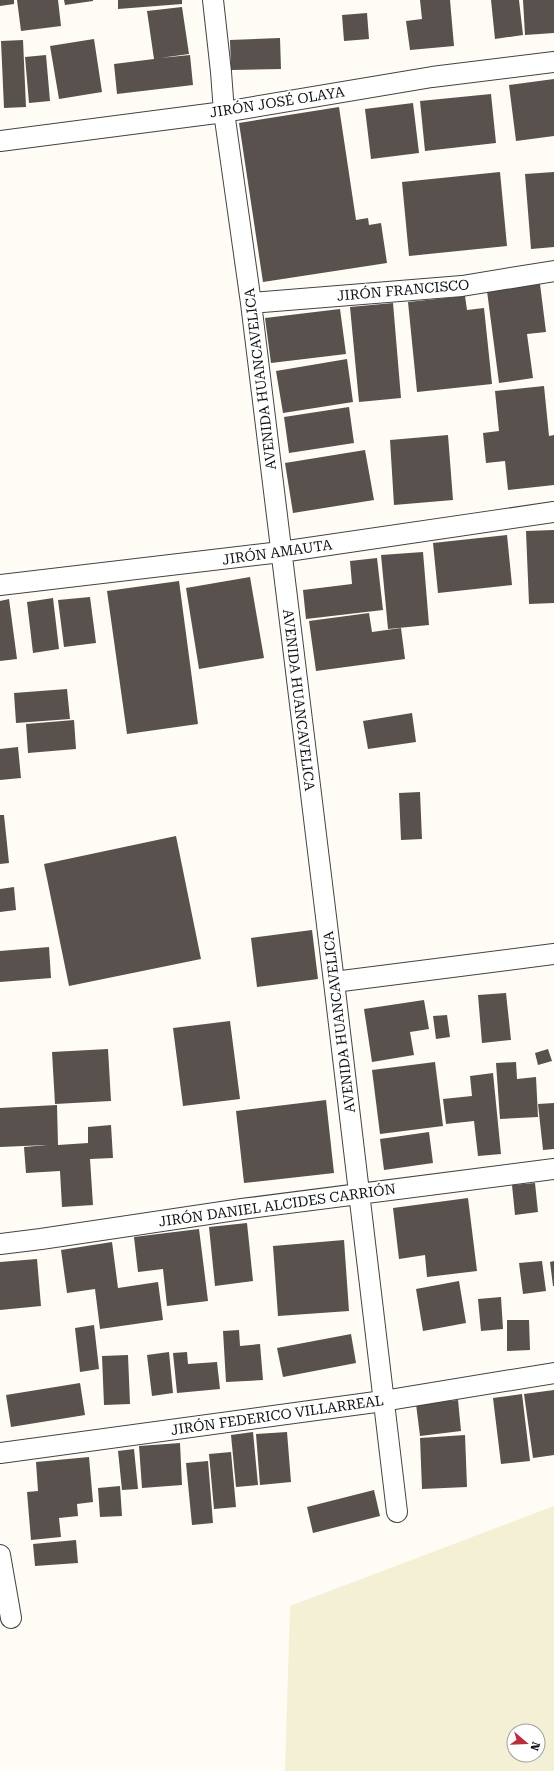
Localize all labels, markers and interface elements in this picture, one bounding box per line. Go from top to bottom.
street label: JIRÓN JOSÉ OLAYA [208,83,346,121]
street label: JIRÓN FRANCISCO [336,276,470,304]
street label: AVENIDA HUANCAVELICA [241,287,279,471]
street label: JIRÓN AMAUTA [221,536,333,568]
street label: AVENIDA HUANCAVELICA [280,608,318,792]
street label: AVENIDA HUANCAVELICA [320,930,358,1114]
street label: JIRÓN DANIEL ALCIDES CARRIÓN [157,1180,397,1230]
street label: JIRÓN FEDERICO VILLARREAL [170,1392,385,1438]
north arrow [506,1723,546,1763]
text: N [527,1740,543,1753]

